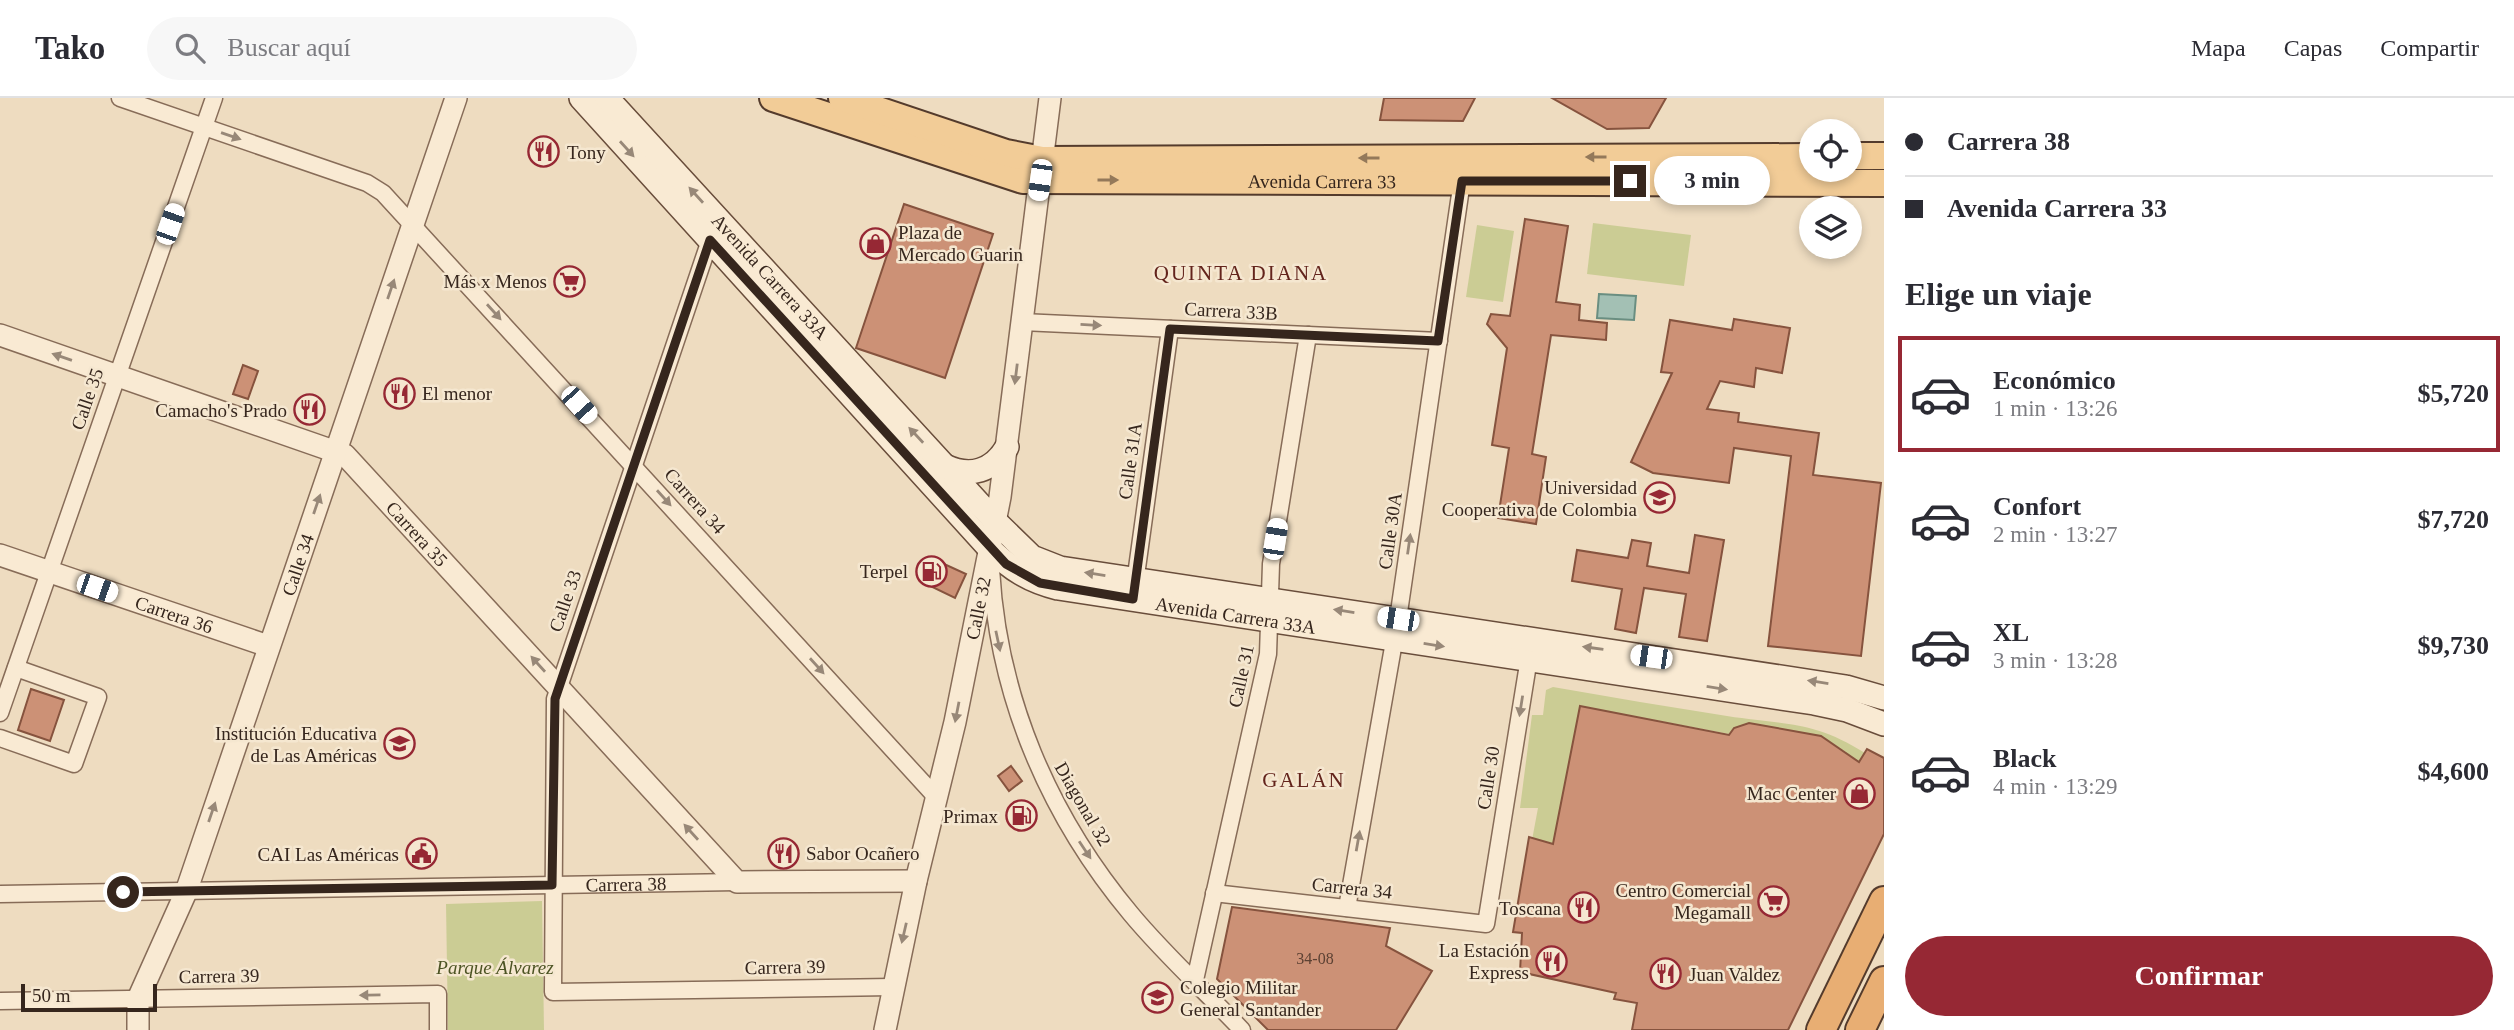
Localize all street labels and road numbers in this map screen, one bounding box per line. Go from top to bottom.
street label: Avenida Carrera 33 [1248,170,1396,192]
street label: Avenida Carrera 33A [708,209,833,343]
street label: Carrera 33B [1184,298,1278,324]
street label: Calle 35 [67,365,107,433]
street label: Calle 31A [1114,421,1146,501]
street label: Carrera 34 [660,464,730,538]
street label: Calle 30A [1374,491,1406,571]
street label: Carrera 35 [382,497,452,570]
street label: Calle 34 [277,531,318,598]
street label: Calle 33 [545,567,585,635]
street label: Calle 32 [961,575,994,642]
street label: Carrera 36 [133,591,216,637]
street label: Avenida Carrera 33A [1154,592,1318,638]
street label: Calle 31 [1224,643,1258,709]
street label: Calle 30 [1473,745,1503,811]
street label: Diagonal 32 [1051,758,1115,850]
street label: Carrera 38 [585,873,666,895]
street label: Carrera 34 [1311,873,1394,903]
street label: Carrera 39 [744,956,826,978]
street label: Carrera 39 [178,965,260,987]

